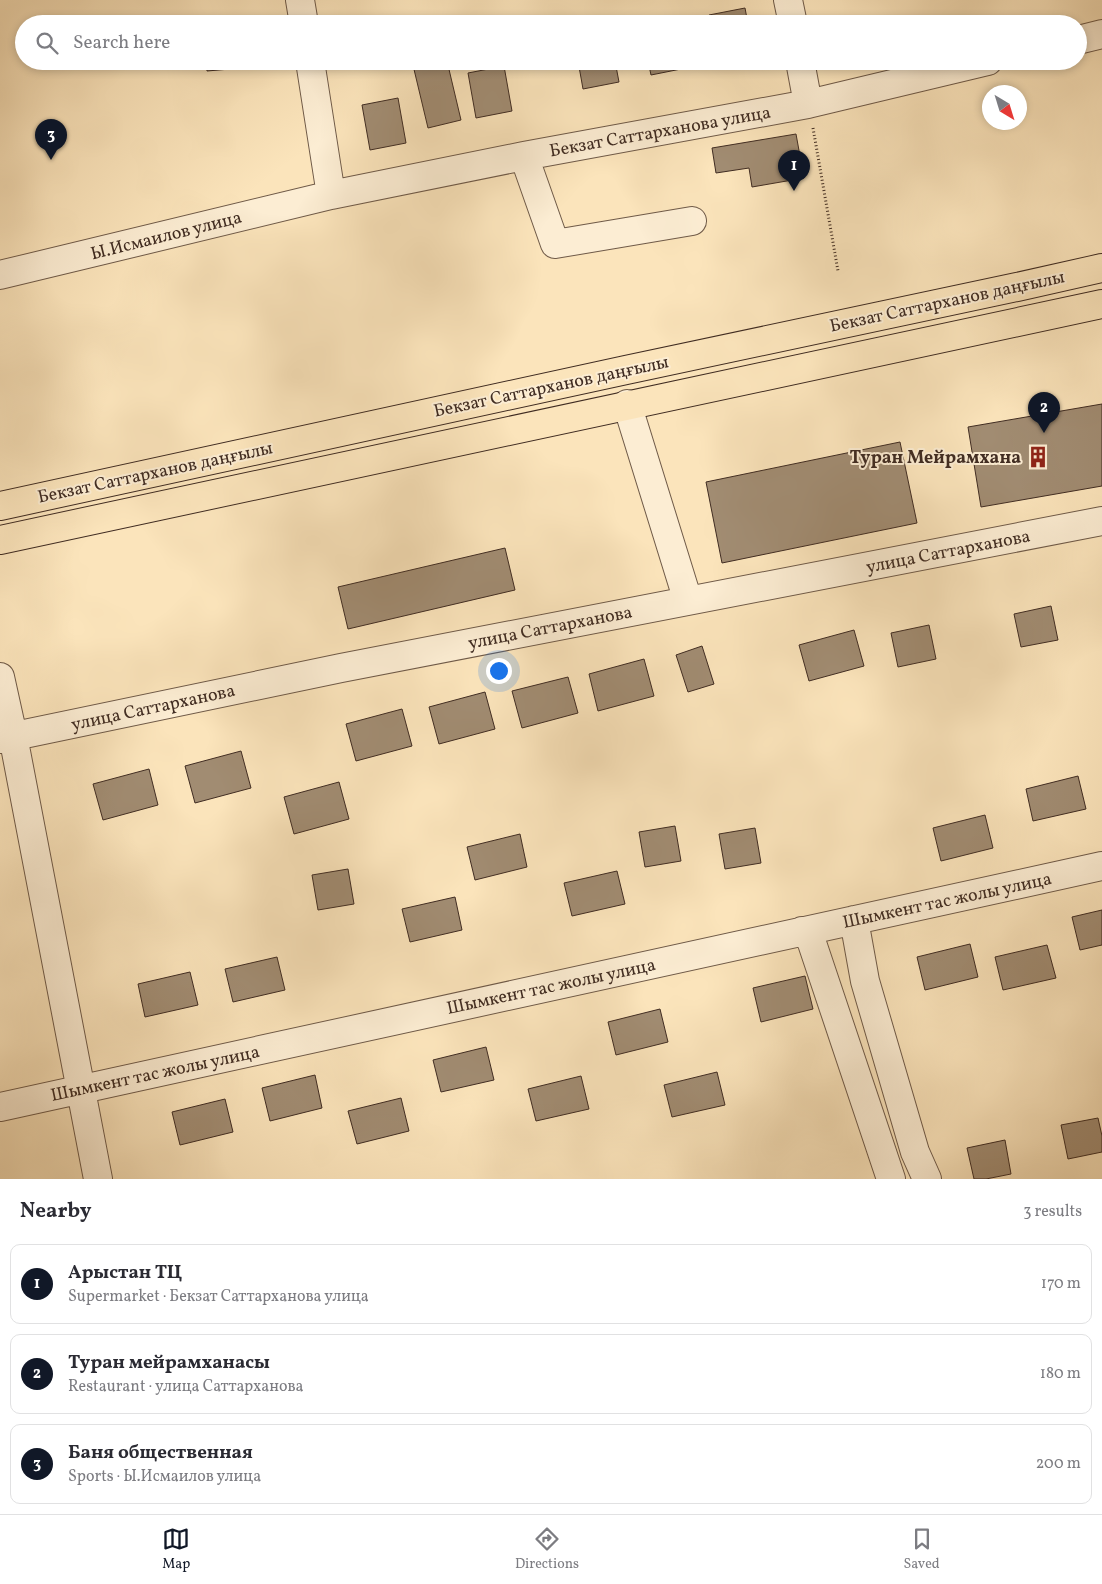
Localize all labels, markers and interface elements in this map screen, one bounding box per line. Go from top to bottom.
search box [15,15,1087,70]
icon: search [33,29,61,57]
text: Search here [73,30,170,56]
north arrow [982,85,1027,130]
street label: Бекзат Саттарханова улица [548,101,773,164]
pin: 3 [35,119,67,160]
pin: 1 [778,150,810,191]
street label: Ы.Исмаилов улица [88,206,245,267]
street label: Бекзат Саттарханов даңғылы [827,265,1067,340]
street label: Бекзат Саттарханов даңғылы [431,350,671,425]
pin: 2 [1028,392,1060,433]
street label: Бекзат Саттарханов даңғылы [35,436,275,511]
building icon: Туран Мейрамхана [1025,444,1051,470]
place label: Туран Мейрамхана [849,446,1021,471]
street label: улица Саттарханова [864,524,1033,581]
street label: улица Саттарханова [466,600,635,657]
your location [486,658,512,684]
street label: улица Саттарханова [69,679,238,738]
street label: Шымкент тас жолы улица [841,867,1054,936]
street label: Шымкент тас жолы улица [445,953,658,1022]
street label: Шымкент тас жолы улица [49,1040,262,1109]
text: Nearby [20,1197,91,1226]
text: 3 results [1023,1201,1082,1223]
text: Арыстан ТЦ [68,1260,182,1286]
text: 1 [34,1273,40,1295]
text: 170 m [1041,1273,1081,1295]
text: Supermarket · Бекзат Саттарханова улица [68,1286,369,1308]
text: Туран мейрамханасы [68,1350,270,1376]
text: 2 [33,1363,41,1385]
text: 180 m [1040,1363,1081,1385]
text: Restaurant · улица Саттарханова [68,1376,304,1398]
text: Баня общественная [68,1440,253,1466]
text: 3 [33,1453,41,1475]
text: 200 m [1036,1453,1081,1475]
text: Sports · Ы.Исмаилов улица [68,1466,261,1488]
tab: Map [162,1525,190,1574]
tab: Directions [515,1525,579,1574]
tab: Saved [904,1525,940,1574]

